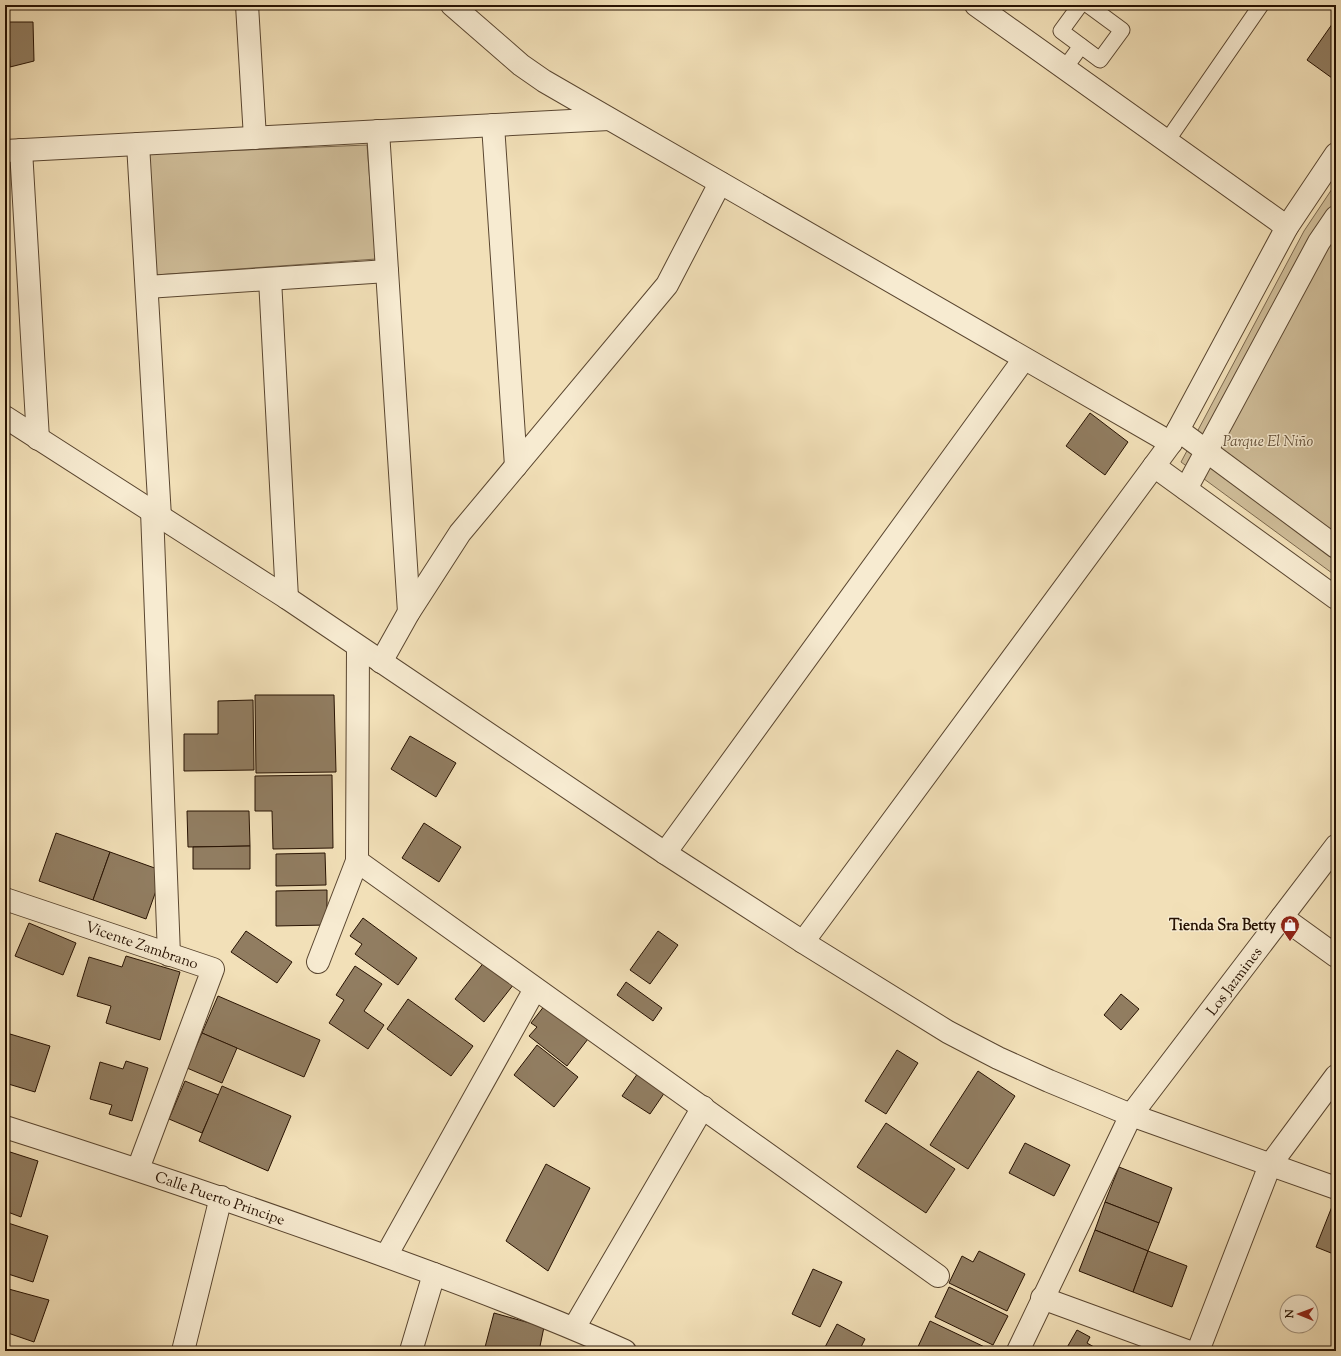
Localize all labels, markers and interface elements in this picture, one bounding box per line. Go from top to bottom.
park label: Parque El Niño [1223,432,1313,453]
shop icon: Tienda Sra Betty [1279,914,1301,942]
place label: Tienda Sra Betty [1169,916,1277,937]
street label: Vicente Zambrano [82,917,201,976]
street label: Los Jazmines [1202,943,1268,1021]
street label: Calle Puerto Principe [152,1167,287,1232]
north arrow [1279,1294,1319,1334]
text: N [1282,1309,1298,1319]

